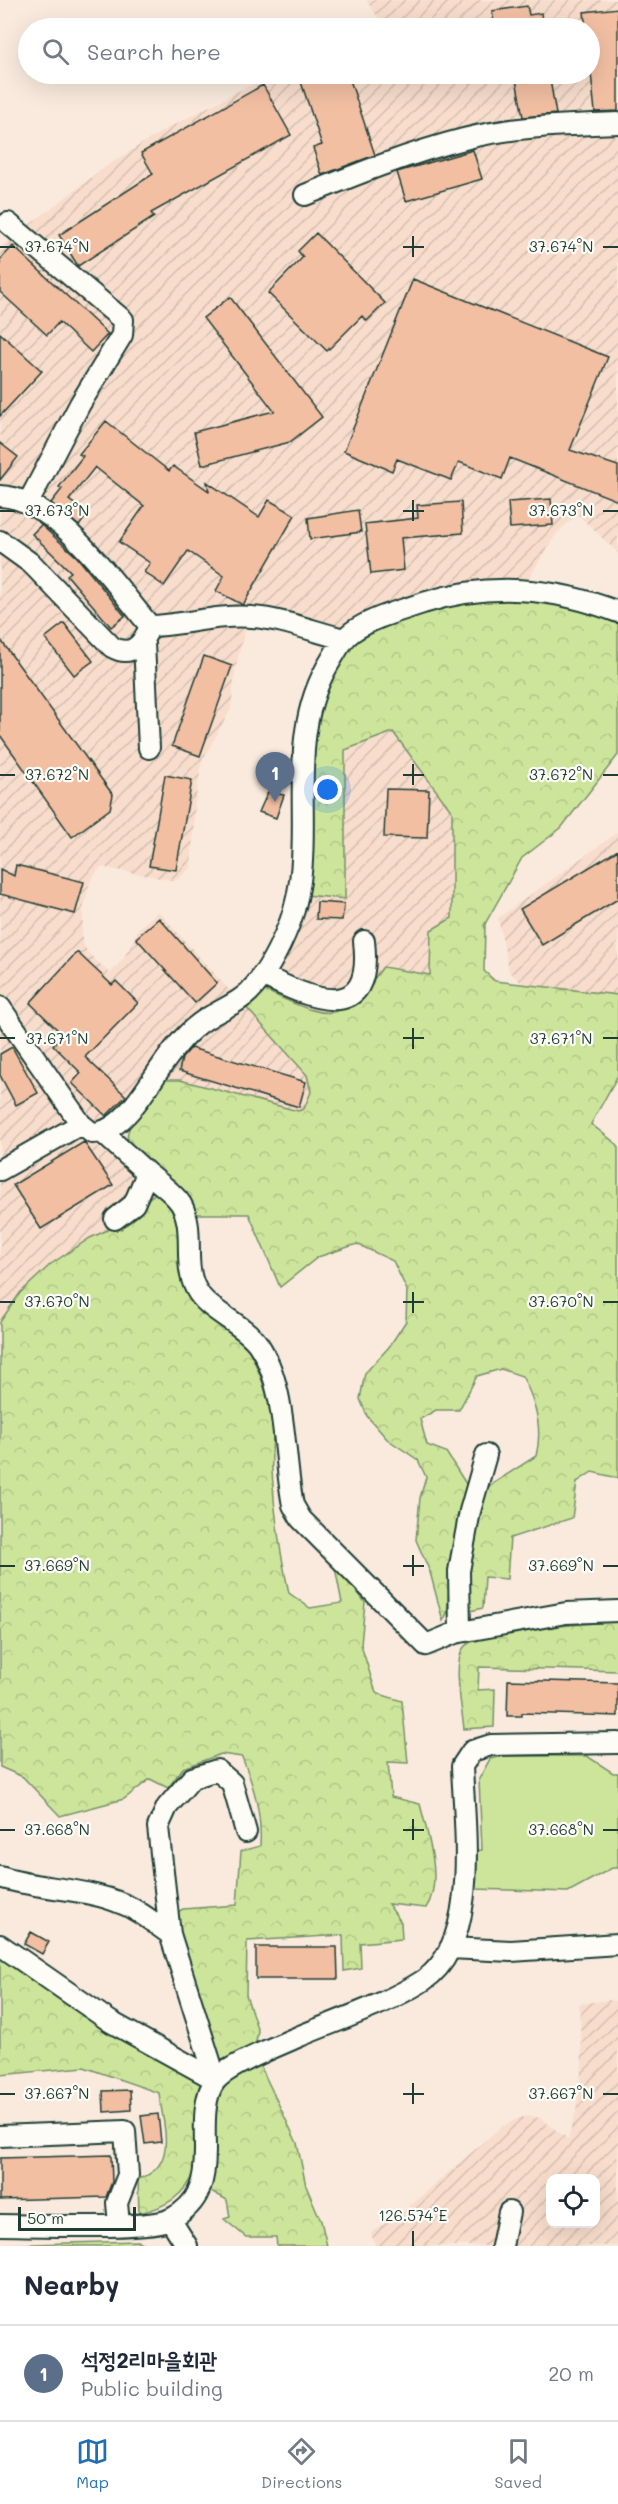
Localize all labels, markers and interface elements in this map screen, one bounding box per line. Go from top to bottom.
search box [18,18,600,84]
icon: search [39,35,72,68]
text: Search here [87,37,221,66]
text: 37.674°N [25,236,89,256]
text: 37.674°N [529,236,593,256]
text: 37.673°N [25,500,89,520]
text: 37.673°N [529,500,593,520]
pin: 1 [256,752,294,802]
text: 37.672°N [25,764,89,784]
text: 37.672°N [529,764,593,784]
your location [313,775,342,804]
text: 37.671°N [26,1028,88,1048]
text: 37.671°N [530,1028,592,1048]
text: 37.670°N [24,1291,90,1311]
text: 37.670°N [528,1291,594,1311]
text: 37.669°N [24,1555,90,1575]
text: 37.669°N [528,1555,594,1575]
text: 37.668°N [24,1819,90,1839]
text: 37.668°N [528,1819,594,1839]
text: 37.667°N [25,2083,89,2103]
text: 37.667°N [529,2083,593,2103]
map controls [546,2174,600,2228]
button: locate [546,2174,600,2228]
scale bar [18,2204,136,2232]
text: 126.574°E [379,2205,448,2225]
text: 50 m [27,2207,64,2228]
text: Nearby [24,2268,119,2302]
text: 석정2리마을회관 [81,2345,217,2374]
text: 1 [39,2360,48,2386]
text: 20 m [548,2360,594,2386]
text: Public building [81,2375,223,2401]
tab: Map [76,2435,109,2492]
tab: Directions [261,2435,342,2492]
tab: Saved [494,2435,542,2492]

